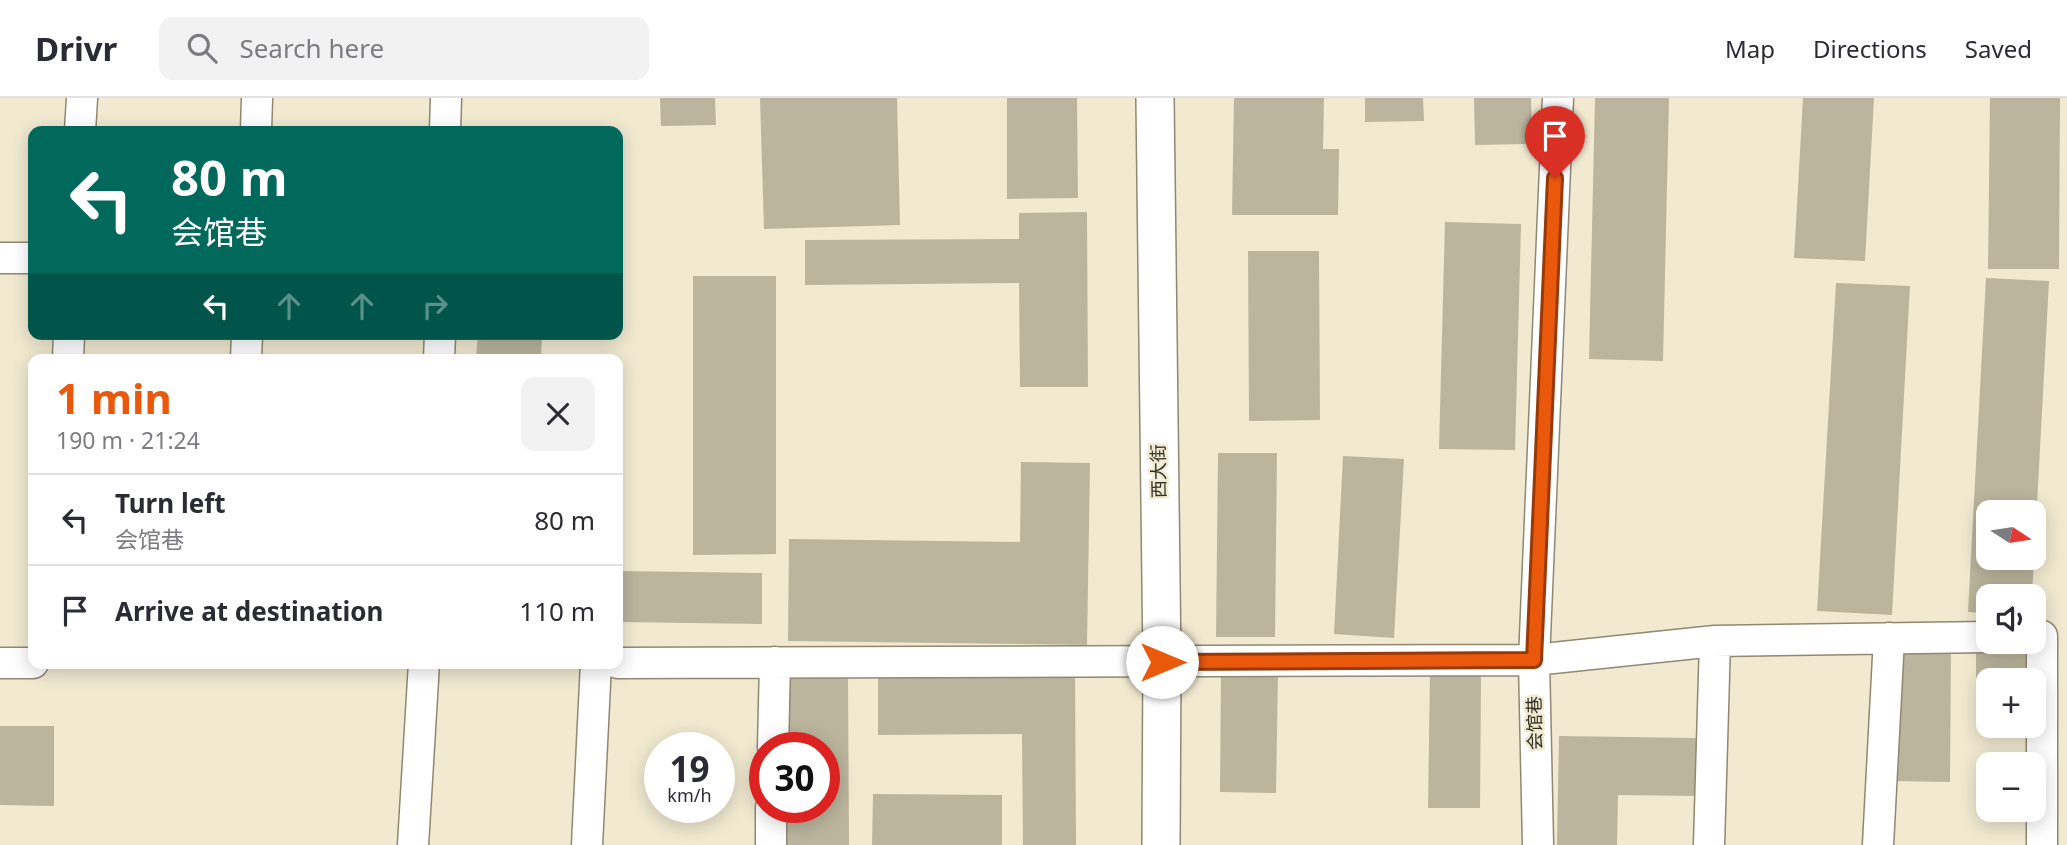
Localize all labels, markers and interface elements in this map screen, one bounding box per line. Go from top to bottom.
search box [159,17,649,80]
text: Drivr [35,26,117,71]
icon: search [183,29,221,67]
text: Search here [239,30,384,66]
text: Map [1725,32,1775,65]
text: Directions [1813,32,1927,65]
text: Saved [1965,32,2032,65]
pin [1525,106,1585,178]
icon: arrive [1536,117,1574,155]
text: 80 m [171,144,288,210]
icon: left [56,154,147,245]
text: 会馆巷 [171,210,267,253]
icon: left [197,287,235,325]
icon: ahead [270,287,308,325]
icon: ahead [343,287,381,325]
icon: right [416,287,454,325]
text: 1 min [56,369,172,426]
button: close [521,377,595,451]
text: 190 m · 21:24 [56,424,200,456]
street label: 西大街 [1146,444,1170,498]
text: Turn left [115,485,226,521]
north arrow [1976,500,2046,570]
map controls [1976,500,2046,822]
icon: left [56,501,94,539]
text: 80 m [534,502,595,538]
text: 会馆巷 [115,523,184,555]
button: sound [1976,584,2046,654]
icon: arrive [56,592,94,630]
text: Arrive at destination [115,593,384,629]
text: 110 m [519,593,595,629]
position arrow [1125,625,1199,699]
button: + [1976,668,2046,738]
street label: 会馆巷 [1522,696,1546,750]
speed limit sign: 30 [749,732,840,823]
text: 19 [669,745,710,792]
button: − [1976,752,2046,822]
text: km/h [667,783,712,807]

